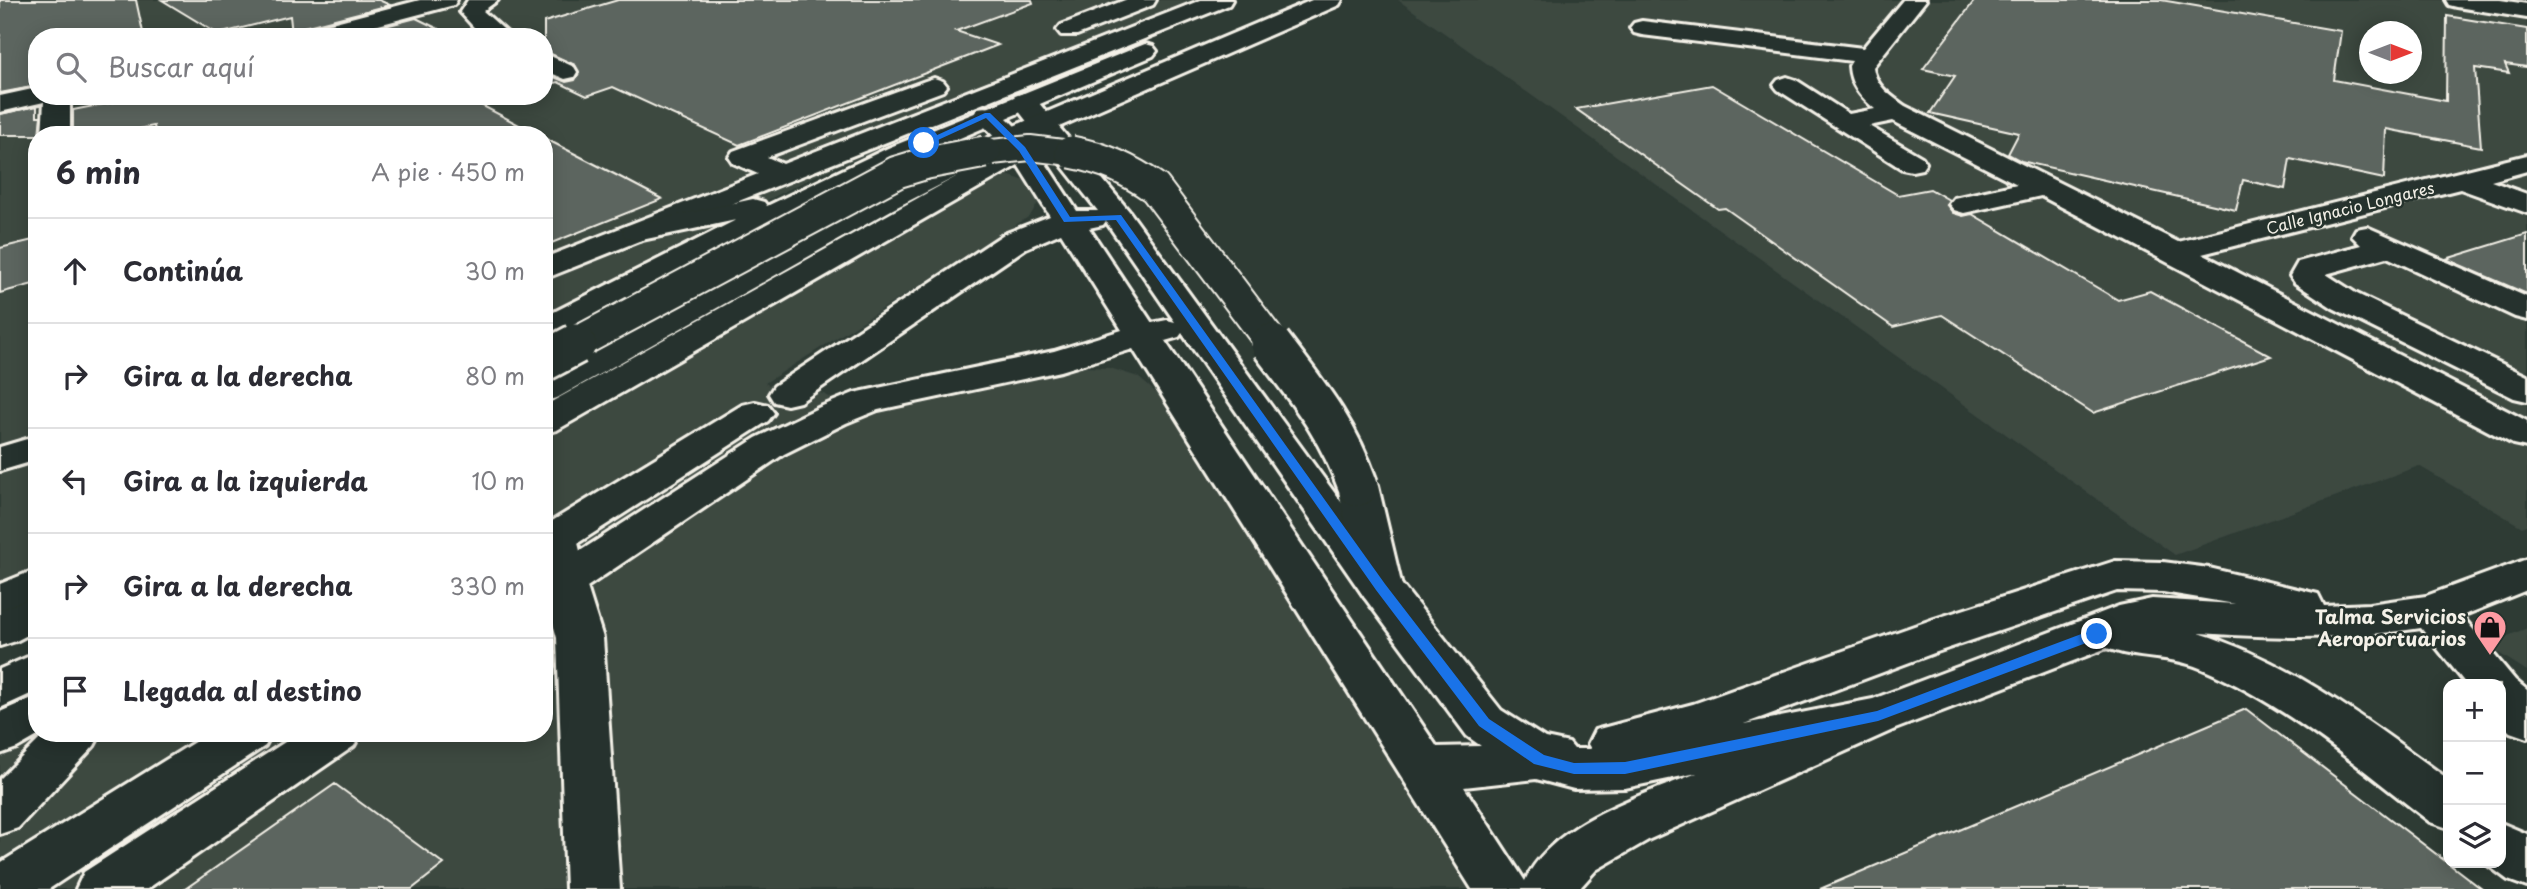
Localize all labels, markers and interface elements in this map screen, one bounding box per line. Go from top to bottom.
north arrow [2359,21,2422,84]
search box [28,28,553,105]
text: Buscar aquí [108,47,254,86]
icon: search [52,48,90,86]
route start [908,127,939,158]
text: 6 min [56,149,141,194]
text: A pie · 450 m [371,154,525,189]
street label: Calle Ignacio Longares [2263,175,2437,239]
text: Continúa [123,251,243,290]
icon: ahead [56,252,94,290]
text: 30 m [464,253,525,288]
text: Gira a la derecha [123,356,353,395]
icon: right [56,357,94,395]
text: 80 m [465,358,525,393]
text: Gira a la izquierda [123,461,368,500]
icon: left [56,462,94,500]
text: 10 m [471,463,525,498]
text: Gira a la derecha [123,566,353,605]
icon: right [56,567,94,605]
text: 330 m [449,568,525,603]
place label: Talma Servicios Aeroportuarios [2315,602,2466,652]
shop icon: Talma Servicios Aeroportuarios [2471,608,2509,657]
route end [2081,618,2112,649]
text: Llegada al destino [123,671,362,710]
icon: arrive [56,672,94,710]
map controls [2443,679,2506,868]
button: + [2443,679,2506,742]
button: − [2443,742,2506,805]
button: layers [2443,805,2506,868]

